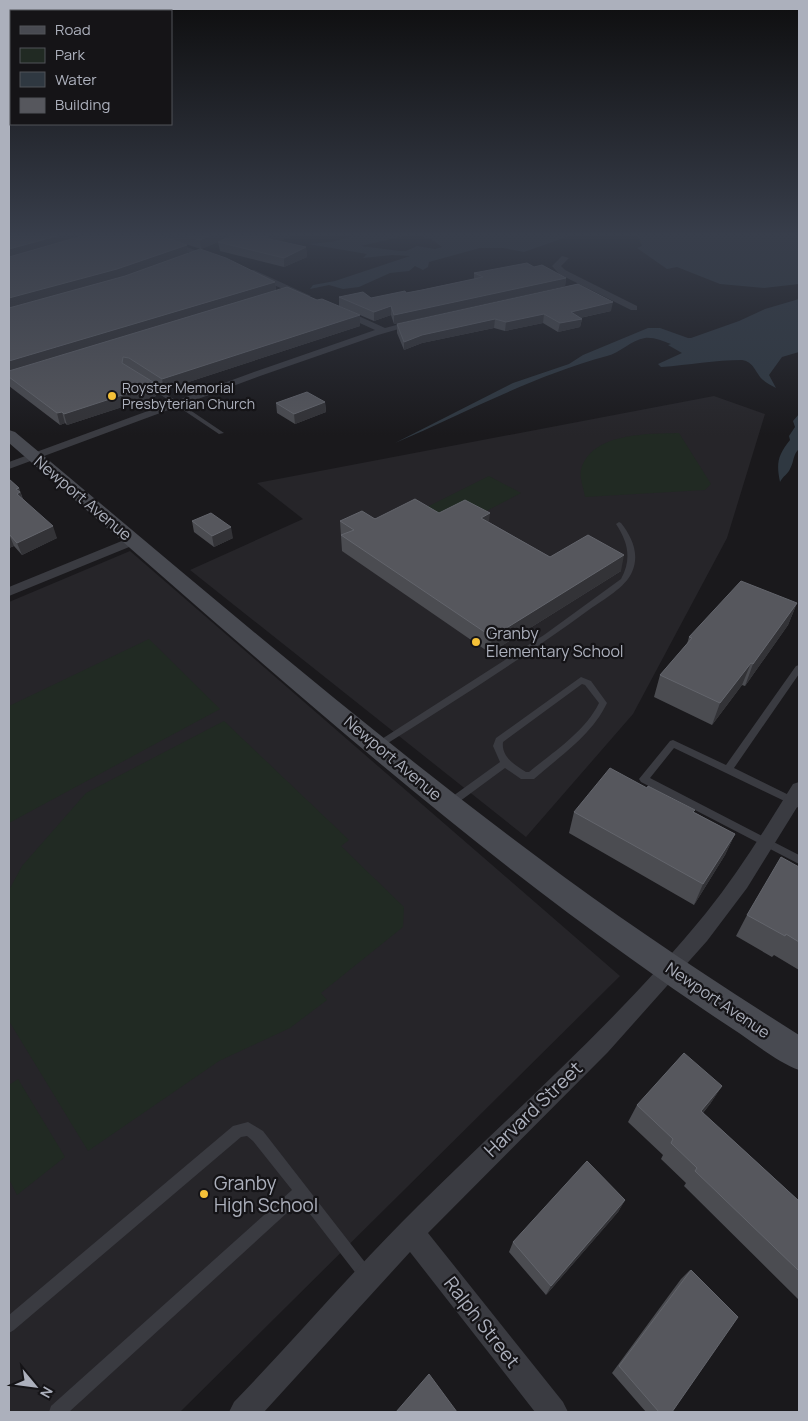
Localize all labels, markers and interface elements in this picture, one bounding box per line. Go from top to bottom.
legend [10,10,172,125]
text: Road [55,19,91,40]
text: Park [55,44,85,65]
text: Water [55,69,97,90]
text: Building [55,94,110,115]
place label: Royster Memorial Presbyterian Church [122,378,255,413]
marker: Royster Memorial Presbyterian Church [106,390,118,402]
street label: Newport Avenue [29,451,137,545]
place label: Granby Elementary School [486,622,624,662]
marker: Granby Elementary School [470,636,482,648]
street label: Newport Avenue [339,711,447,805]
street label: Newport Avenue [662,957,774,1043]
street label: Harvard Street [478,1055,588,1163]
place label: Granby High School [214,1170,318,1218]
marker: Granby High School [198,1188,210,1200]
street label: Ralph Street [438,1271,526,1373]
north arrow [10,1361,60,1411]
text: N [36,1384,58,1402]

